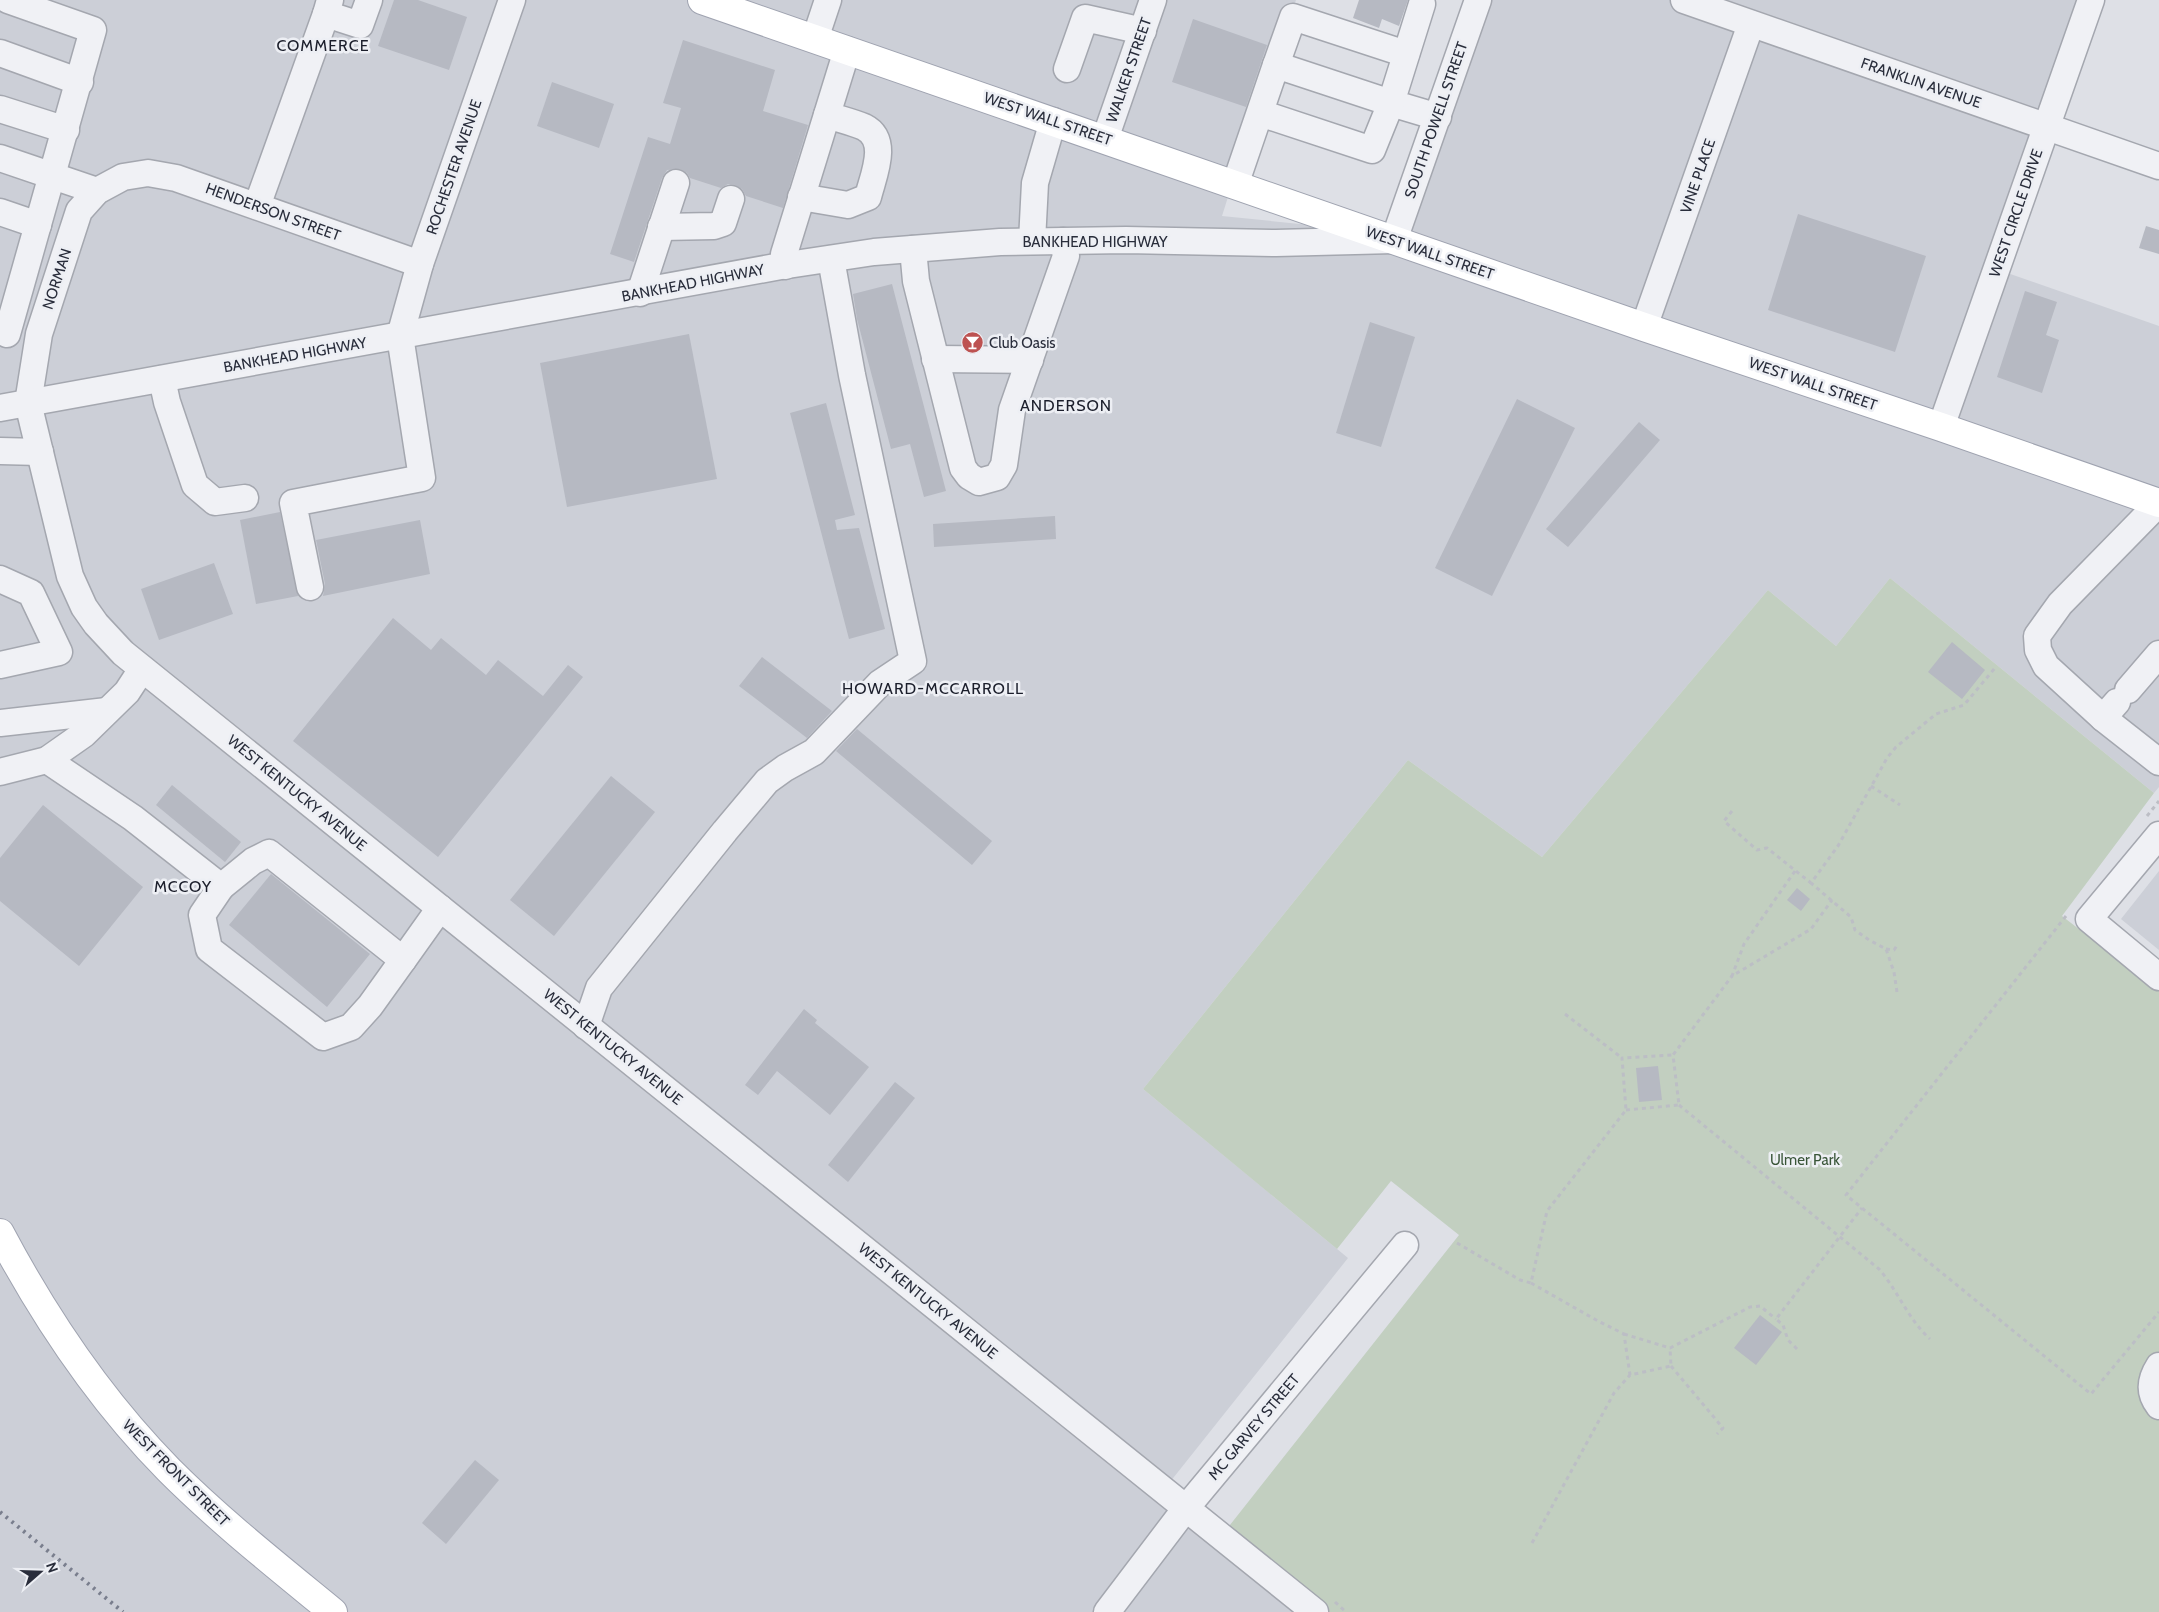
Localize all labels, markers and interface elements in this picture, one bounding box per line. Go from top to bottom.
street label: WALKER STREET [1103,15,1155,125]
district label: COMMERCE [276,36,370,55]
street label: SOUTH POWELL STREET [1401,39,1471,201]
street label: FRANKLIN AVENUE [1858,54,1984,112]
street label: WEST WALL STREET [982,89,1114,149]
street label: ROCHESTER AVENUE [422,97,486,237]
street label: VINE PLACE [1677,136,1719,216]
street label: WEST CIRCLE DRIVE [1986,147,2046,279]
street label: HENDERSON STREET [203,179,343,245]
street label: WEST WALL STREET [1364,223,1496,283]
street label: BANKHEAD HIGHWAY [1022,233,1168,251]
street label: NORMAN [39,246,75,312]
street label: BANKHEAD HIGHWAY [620,260,766,306]
bar icon: Club Oasis [961,331,985,355]
street label: BANKHEAD HIGHWAY [222,333,369,376]
place label: Club Oasis [989,334,1056,352]
street label: WEST WALL STREET [1747,354,1879,414]
district label: ANDERSON [1020,396,1112,415]
district label: HOWARD-MCCARROLL [842,679,1024,698]
street label: WEST KENTUCKY AVENUE [224,731,370,855]
district label: MCCOY [154,877,212,896]
street label: WEST KENTUCKY AVENUE [540,985,686,1109]
park label: Ulmer Park [1770,1151,1840,1169]
street label: WEST KENTUCKY AVENUE [855,1239,1001,1363]
street label: MC GARVEY STREET [1204,1370,1304,1484]
street label: WEST FRONT STREET [119,1416,233,1530]
north arrow [15,1547,65,1597]
text: N [42,1560,62,1575]

